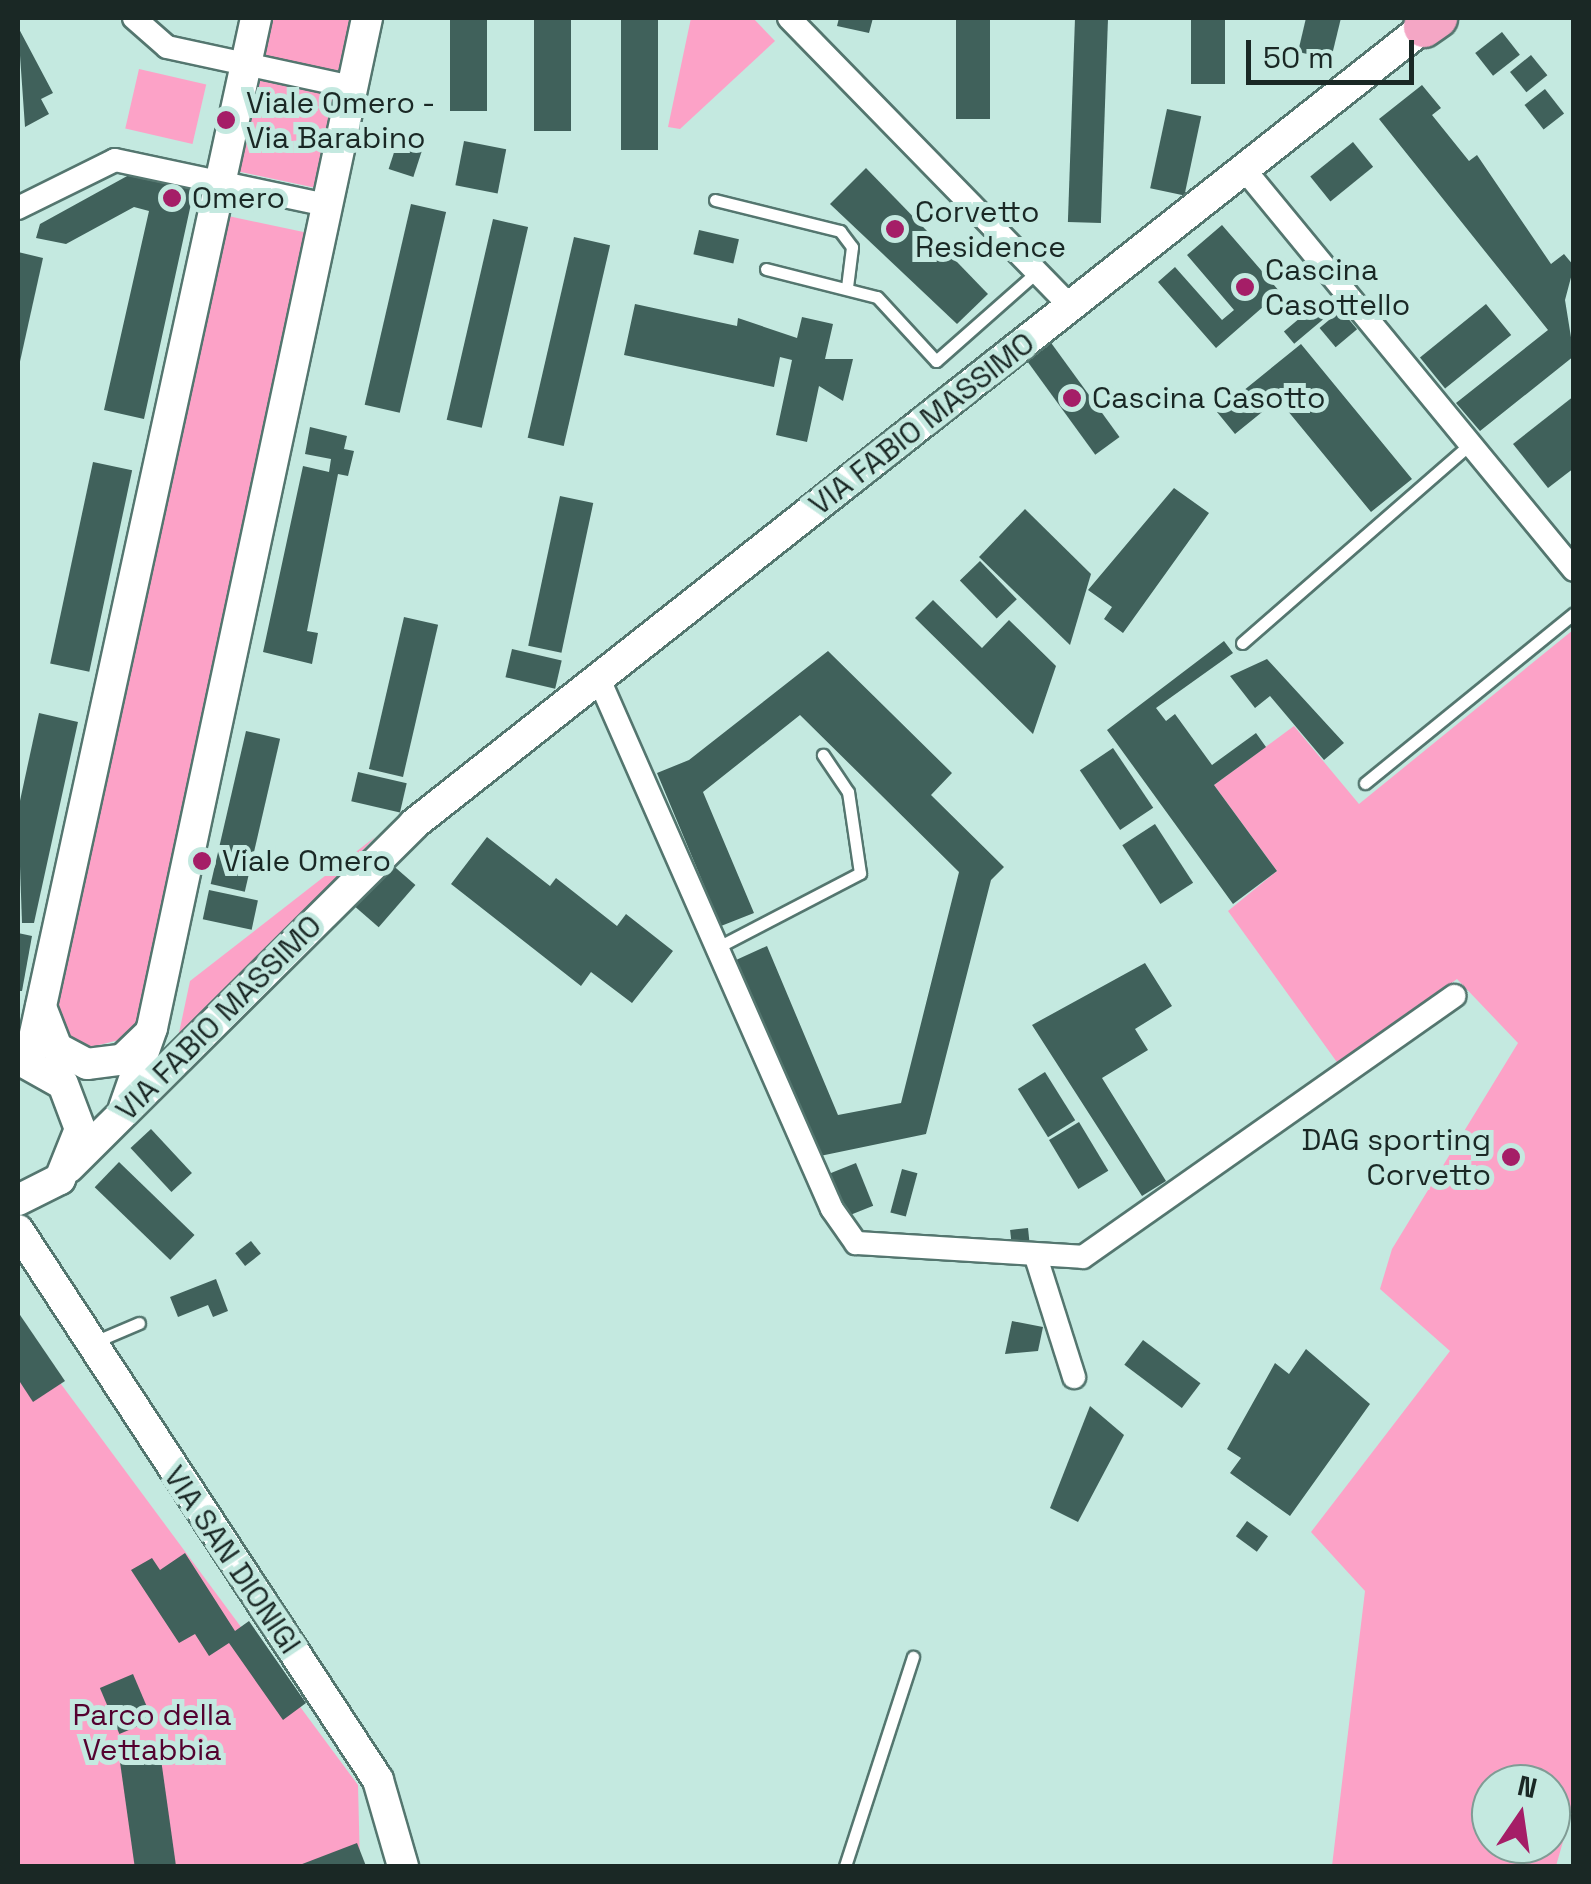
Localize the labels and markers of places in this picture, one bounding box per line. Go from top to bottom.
place label: Viale Omero - Via Barabino [246,85,436,156]
marker: Viale Omero - Via Barabino [215,109,237,131]
place label: Omero [192,180,285,216]
marker: Omero [161,187,183,209]
place label: Corvetto Residence [915,194,1066,264]
marker: Corvetto Residence [884,218,906,240]
place label: Cascina Casottello [1265,252,1410,322]
marker: Cascina Casottello [1234,276,1256,298]
place label: Cascina Casotto [1092,380,1326,416]
marker: Cascina Casotto [1061,387,1083,409]
place label: Viale Omero [222,843,391,879]
marker: Viale Omero [191,850,213,872]
place label: DAG sporting Corvetto [1301,1122,1491,1192]
marker: DAG sporting Corvetto [1500,1146,1522,1168]

